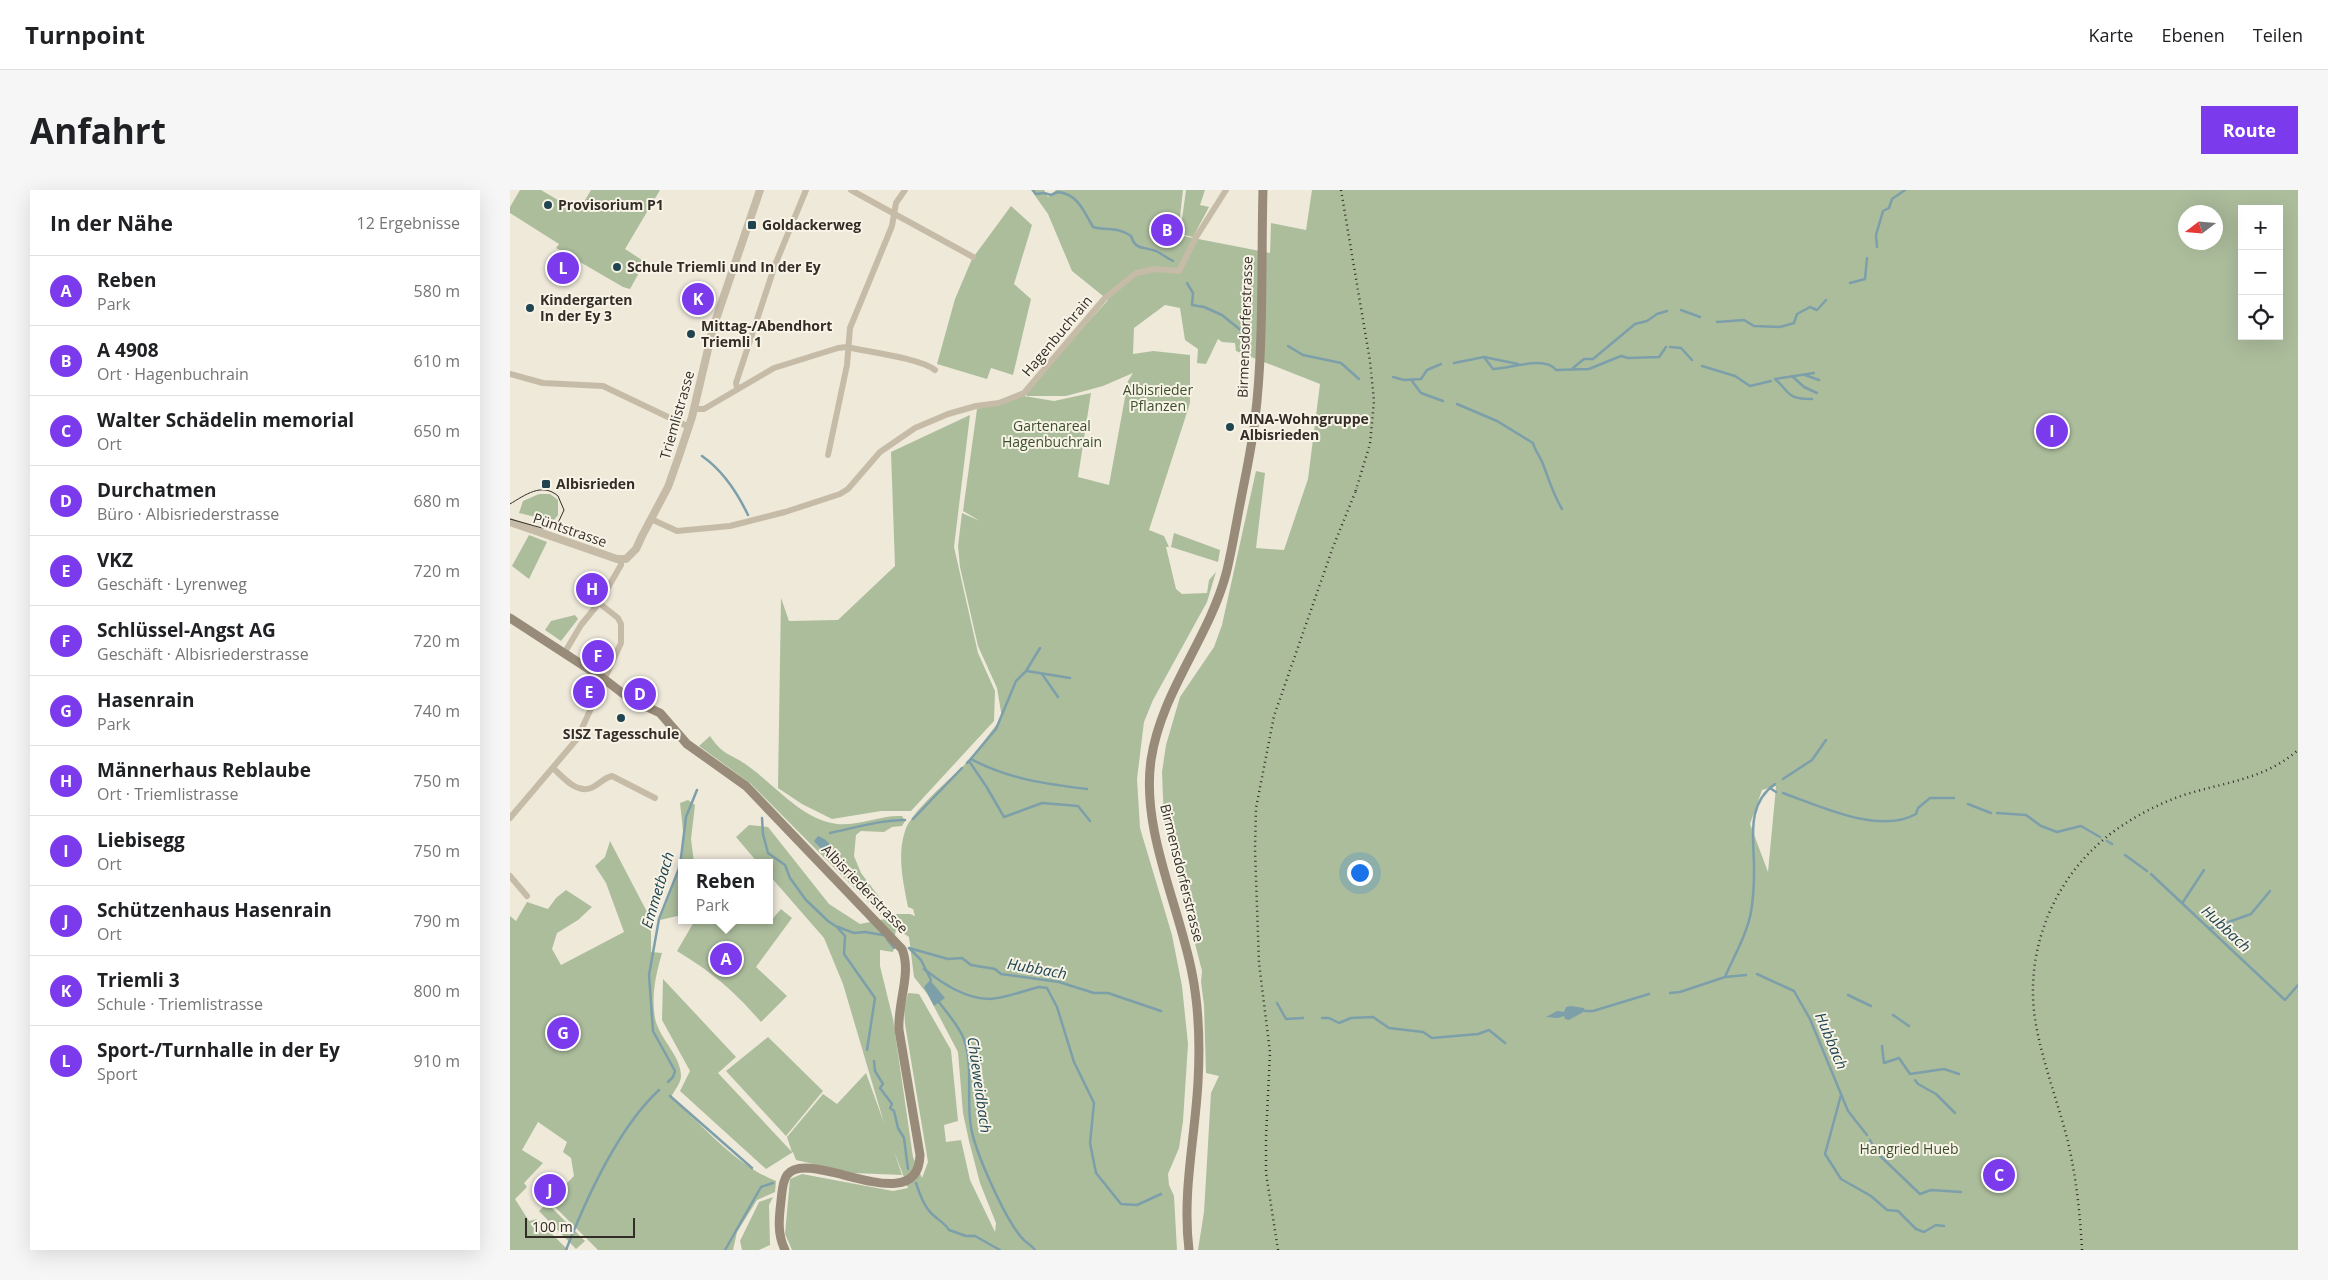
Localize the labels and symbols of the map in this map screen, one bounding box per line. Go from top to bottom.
place label: Provisorium P1 [558,195,664,214]
marker: Provisorium P1 [542,199,554,211]
north arrow [2178,205,2223,250]
pin: B [1151,211,1183,249]
place label: Goldackerweg [762,215,861,234]
marker: Goldackerweg [746,219,758,231]
pin: L [547,249,579,287]
street label: Birmensdorferstrasse [1233,256,1256,398]
place label: Schule Triemli und In der Ey [627,257,821,276]
marker: Schule Triemli und In der Ey [611,261,623,273]
pin: K [682,280,714,318]
place label: Kindergarten In der Ey 3 [540,290,633,325]
street label: Hagenbuchrain [1017,291,1096,380]
marker: Kindergarten In der Ey 3 [524,302,536,314]
place label: Mittag-/Abendhort Triemli 1 [701,316,832,351]
marker: Mittag-/Abendhort Triemli 1 [685,328,697,340]
street label: Triemlistrasse [655,368,698,461]
park label: Albisrieder Pflanzen [1123,380,1193,415]
place label: MNA-Wohngruppe Albisrieden [1240,409,1369,444]
pin: I [2036,412,2068,450]
park label: Gartenareal Hagenbuchrain [1002,416,1102,451]
marker: MNA-Wohngruppe Albisrieden [1224,421,1236,433]
place label: Albisrieden [556,474,635,493]
marker: Albisrieden [540,478,552,490]
street label: Püntstrasse [531,508,610,551]
pin: H [576,570,608,608]
pin: F [582,637,614,675]
pin: E [573,673,605,711]
pin: D [624,675,656,713]
marker: SISZ Tagesschule [615,712,627,724]
place label: SISZ Tagesschule [563,724,679,743]
street label: Birmensdorferstrasse [1156,802,1209,944]
street label: Albisriederstrasse [818,840,913,937]
water label: Emmetbach [636,849,678,930]
your location [1347,860,1373,886]
water label: Hubbach [2198,900,2255,956]
pin: A [710,940,742,978]
water label: Hubbach [1006,953,1069,983]
water label: Hubbach [1811,1009,1853,1072]
pin: G [547,1014,579,1052]
water label: Chüeweidbach [963,1036,997,1134]
park label: Hangried Hueb [1860,1139,1958,1158]
pin: C [1983,1156,2015,1194]
pin: J [534,1171,566,1209]
scale bar [525,1215,635,1238]

